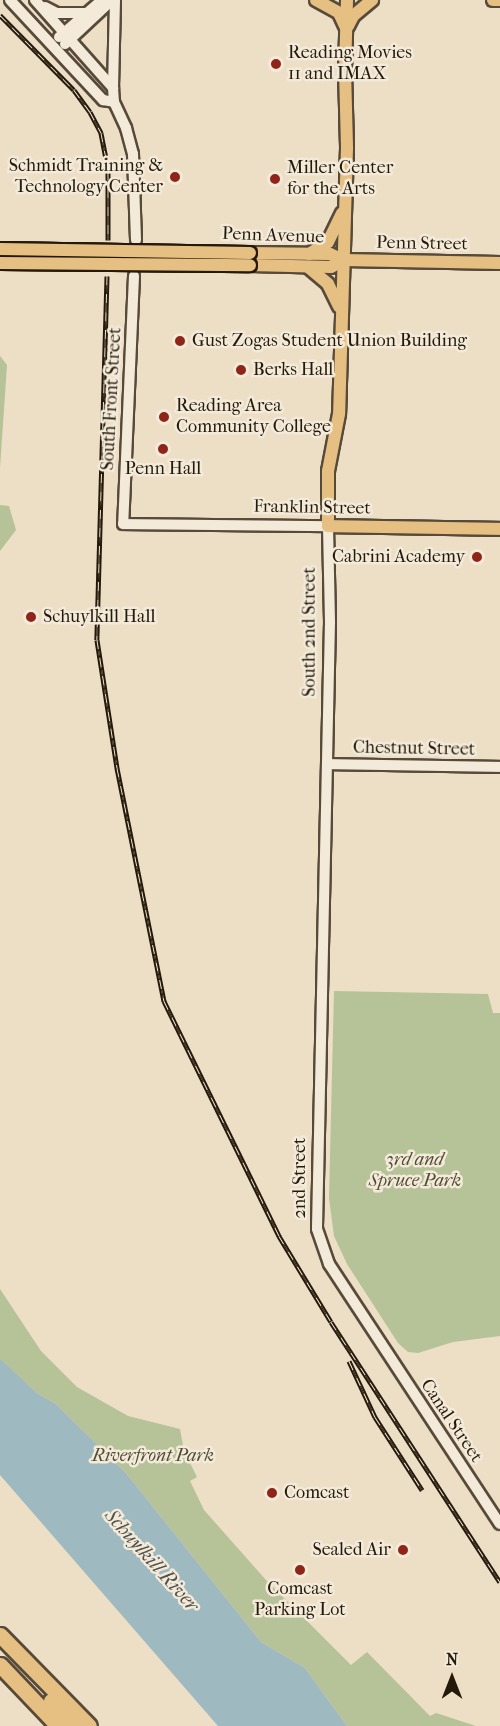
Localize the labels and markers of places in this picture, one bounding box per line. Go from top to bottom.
place label: Reading Movies 11 and IMAX [288,43,412,86]
marker: Reading Movies 11 and IMAX [269,57,283,71]
place label: Schmidt Training & Technology Center [9,156,163,198]
place label: Miller Center for the Arts [287,158,393,201]
marker: Schmidt Training & Technology Center [168,170,182,184]
marker: Miller Center for the Arts [268,172,282,186]
place label: Gust Zogas Student Union Building [192,330,467,352]
marker: Gust Zogas Student Union Building [173,334,187,348]
place label: Berks Hall [253,359,333,381]
marker: Berks Hall [234,363,248,377]
place label: Reading Area Community College [176,396,331,438]
marker: Reading Area Community College [157,410,171,424]
marker: Penn Hall [156,442,170,456]
place label: Penn Hall [125,458,201,480]
place label: Cabrini Academy [332,546,465,568]
marker: Cabrini Academy [470,550,484,564]
place label: Schuylkill Hall [43,606,155,628]
marker: Schuylkill Hall [24,610,38,624]
place label: Comcast [284,1482,349,1504]
marker: Comcast [265,1486,279,1500]
place label: Sealed Air [312,1539,391,1561]
marker: Sealed Air [396,1543,410,1557]
marker: Comcast Parking Lot [293,1563,307,1577]
place label: Comcast Parking Lot [254,1579,346,1622]

